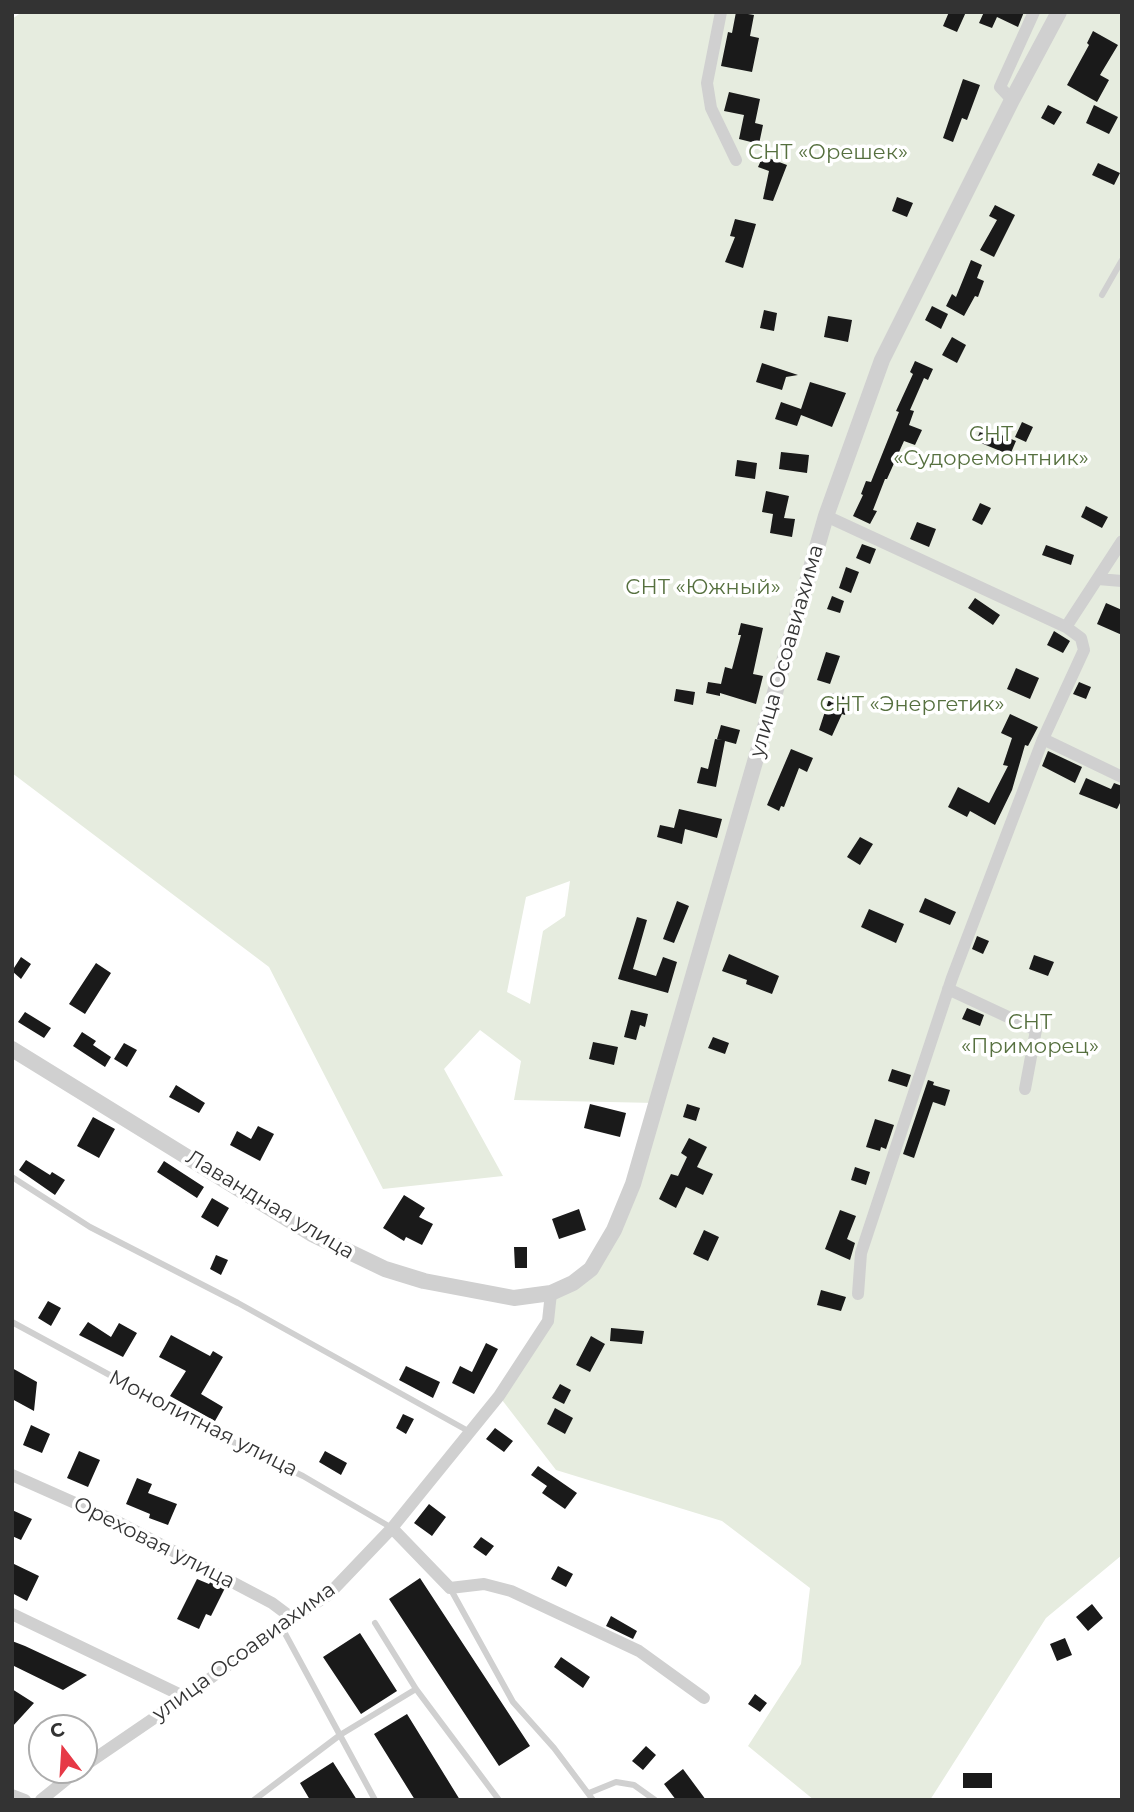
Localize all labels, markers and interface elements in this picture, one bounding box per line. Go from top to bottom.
park label: СНТ «Орешек» [748,140,908,166]
park label: СНТ «Судоремонтник» [893,422,1089,472]
street label: улица Осоавиахима [745,542,829,760]
park label: СНТ «Южный» [625,575,781,601]
park label: СНТ «Энергетик» [819,692,1005,718]
park label: СНТ «Приморец» [961,1010,1099,1060]
street label: Лавандная улица [181,1145,359,1265]
street label: Монолитная улица [104,1365,302,1483]
street label: Ореховая улица [69,1491,239,1595]
street label: улица Осоавиахима [148,1577,340,1727]
north arrow [28,1714,98,1784]
text: С [47,1717,67,1743]

